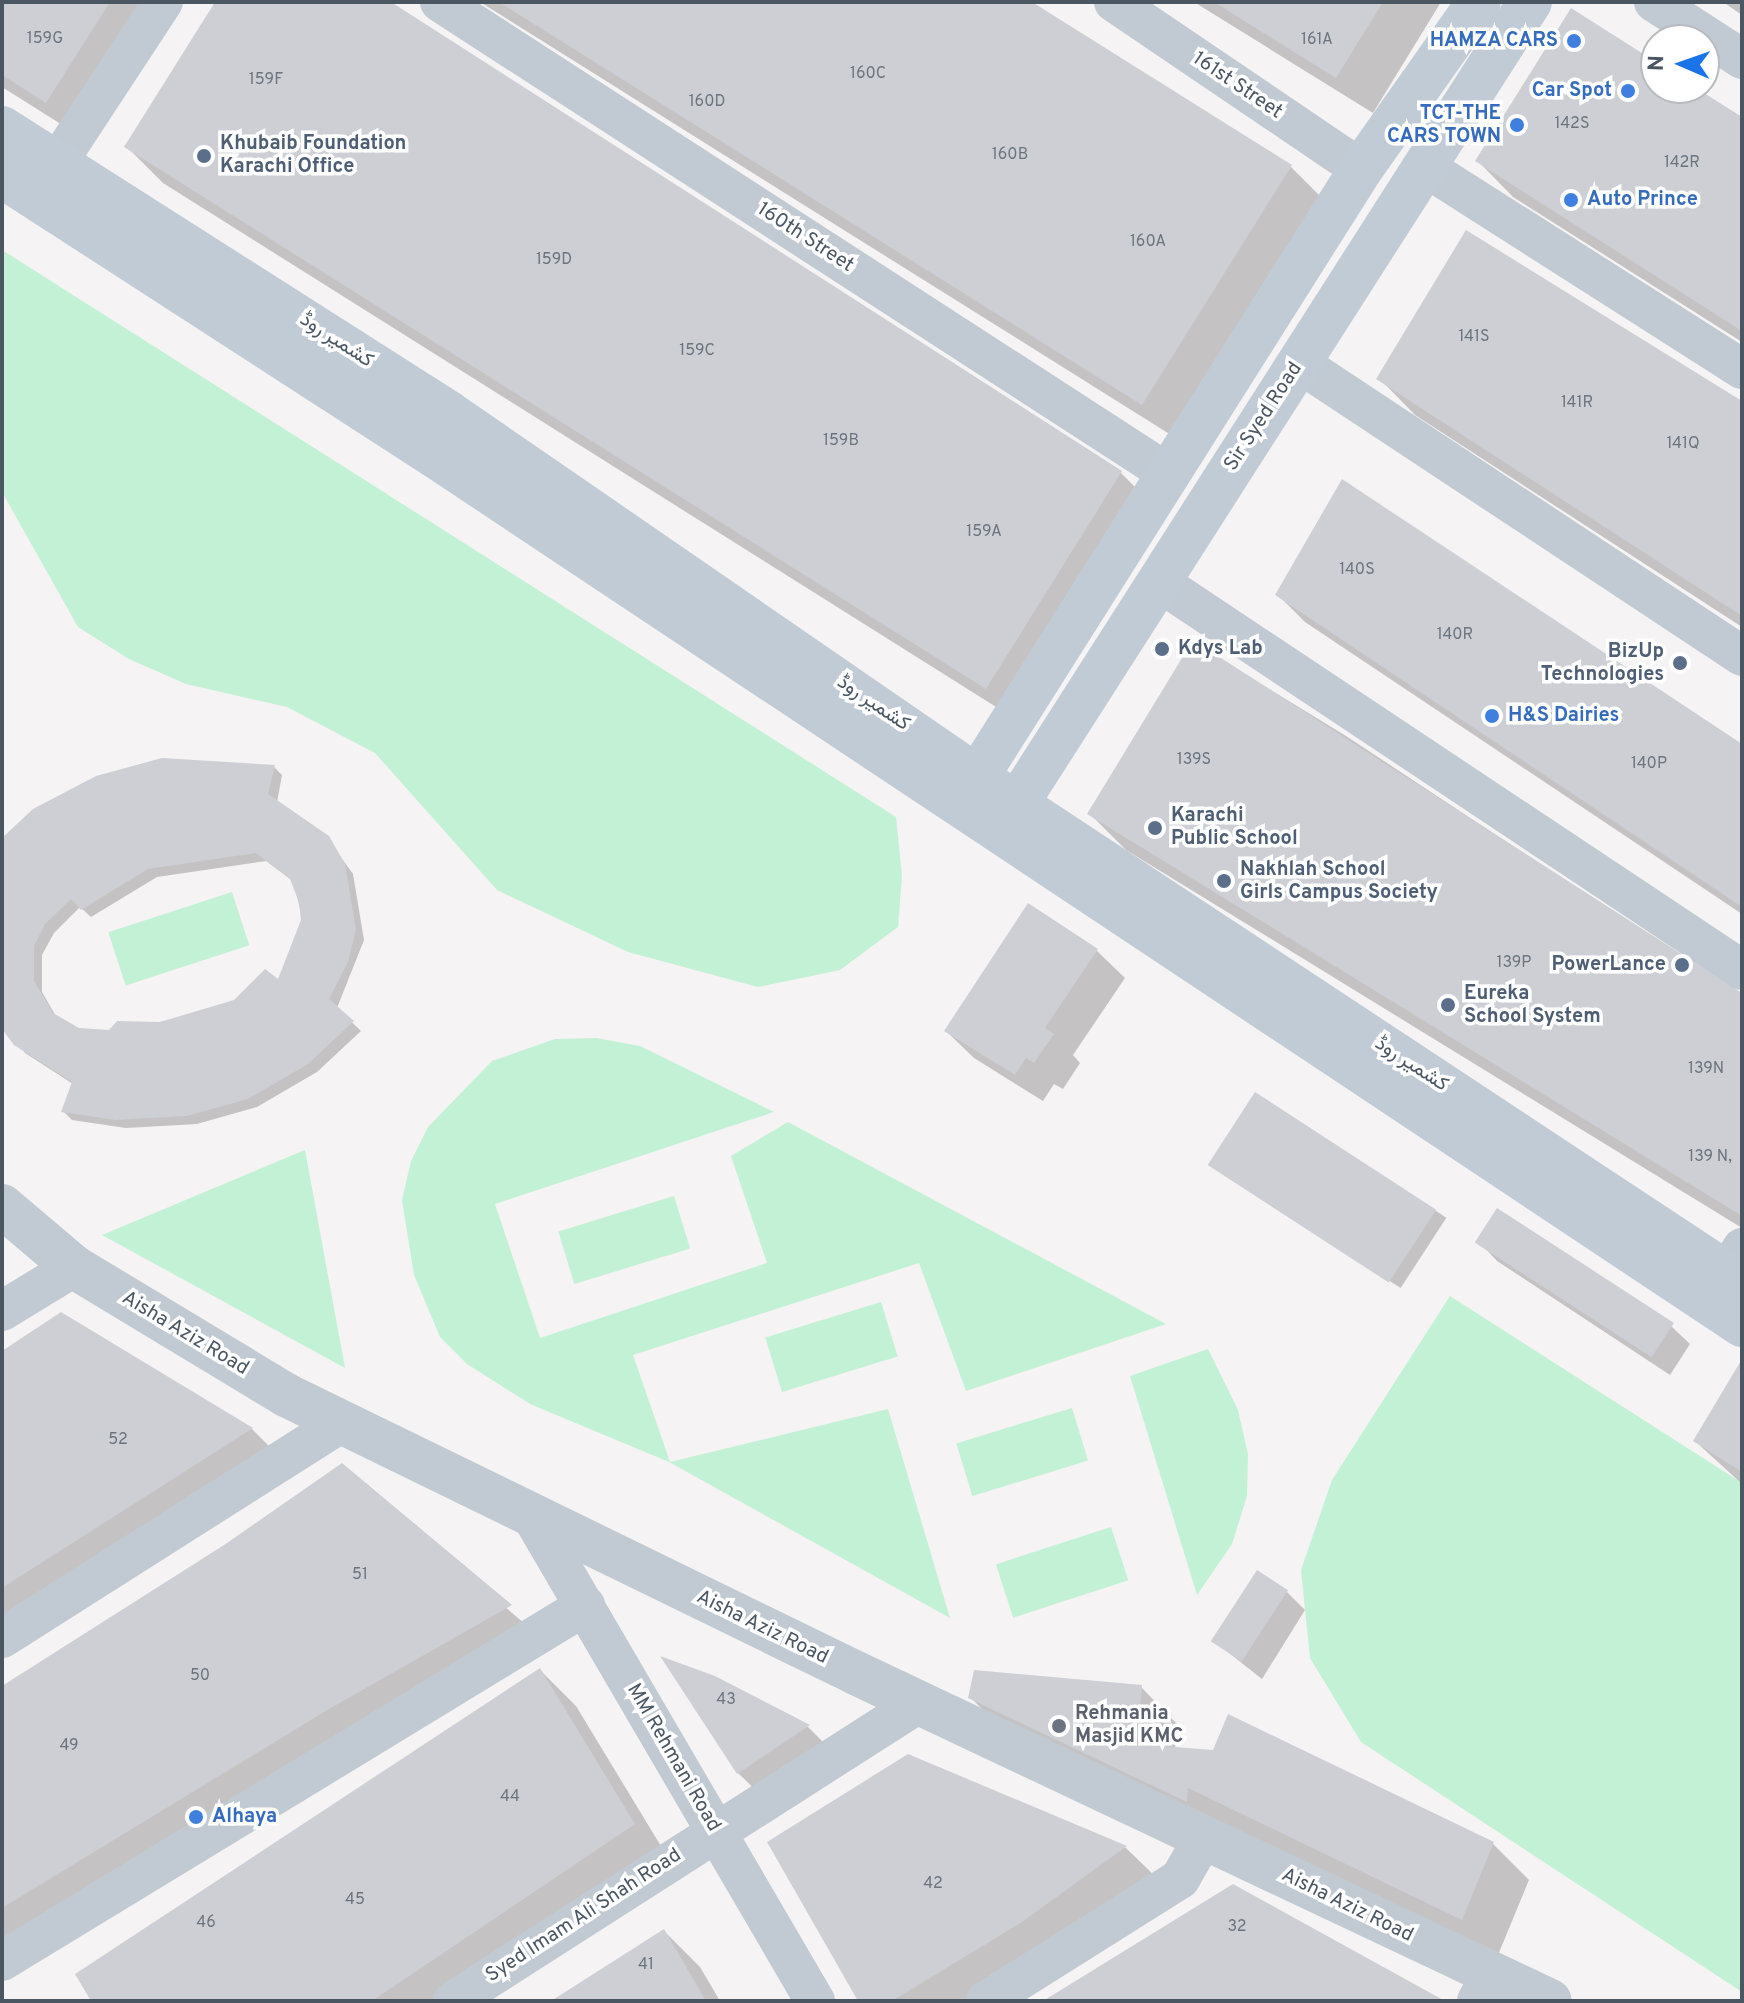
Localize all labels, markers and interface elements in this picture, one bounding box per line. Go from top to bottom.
north arrow [1640,24,1720,104]
house number: 159G [27,29,63,49]
place label: HAMZA CARS [1429,29,1558,53]
house number: 161A [1301,30,1333,50]
marker: HAMZA CARS [1565,32,1583,50]
street label: 161st Street [1188,47,1286,125]
text: N [1644,55,1671,72]
house number: 160C [850,64,886,84]
house number: 159F [249,70,283,90]
place label: Car Spot [1532,79,1612,103]
marker: Car Spot [1619,82,1637,100]
house number: 160D [689,92,725,112]
place label: TCT-THE CARS TOWN [1387,102,1501,149]
house number: 142S [1555,114,1589,134]
marker: TCT-THE CARS TOWN [1508,116,1526,134]
place label: Khubaib Foundation Karachi Office [220,132,406,179]
house number: 160B [992,145,1028,165]
marker: Khubaib Foundation Karachi Office [195,147,213,165]
house number: 142R [1664,153,1700,173]
place label: Auto Prince [1587,188,1698,212]
marker: Auto Prince [1562,191,1580,209]
street label: 160th Street [752,198,858,278]
house number: 160A [1130,232,1166,252]
house number: 159D [536,250,572,270]
street label: کشمیر روڈ [295,308,377,374]
house number: 141S [1458,327,1490,347]
house number: 159C [679,341,715,361]
street label: Sir Syed Road [1220,358,1308,476]
house number: 141R [1561,393,1593,413]
house number: 159B [823,431,859,451]
house number: 141Q [1666,434,1700,454]
house number: 159A [966,522,1002,542]
house number: 140S [1339,560,1375,580]
house number: 140R [1437,625,1473,645]
place label: Kdys Lab [1178,637,1263,661]
marker: Kdys Lab [1153,640,1171,658]
place label: BizUp Technologies [1541,640,1664,687]
marker: BizUp Technologies [1671,654,1689,672]
street label: کشمیر روڈ [832,671,914,737]
place label: H&S Dairies [1508,704,1619,728]
marker: H&S Dairies [1483,707,1501,725]
house number: 139S [1177,750,1211,770]
house number: 140P [1631,754,1667,774]
place label: Karachi Public School [1171,804,1298,851]
marker: Karachi Public School [1146,819,1164,837]
place label: Nakhlah School Girls Campus Society [1240,858,1438,905]
marker: Nakhlah School Girls Campus Society [1215,872,1233,890]
house number: 139P [1497,953,1531,973]
place label: PowerLance [1551,953,1666,977]
marker: PowerLance [1673,956,1691,974]
place label: Eureka School System [1464,982,1601,1029]
marker: Eureka School System [1439,996,1457,1014]
street label: کشمیر روڈ [1370,1032,1452,1098]
house number: 139N [1688,1059,1724,1079]
house number: 139 N, [1688,1147,1732,1167]
street label: Aisha Aziz Road [117,1287,253,1381]
house number: 52 [108,1430,128,1450]
house number: 51 [352,1565,368,1585]
street label: Aisha Aziz Road [692,1586,832,1670]
house number: 50 [190,1666,210,1686]
street label: MM Rehmani Road [621,1680,725,1836]
house number: 43 [716,1690,736,1710]
place label: Rehmania Masjid KMC [1075,1702,1183,1749]
marker: Rehmania Masjid KMC [1050,1717,1068,1735]
house number: 49 [59,1736,79,1756]
house number: 44 [500,1787,520,1807]
place label: Alhaya [212,1805,277,1829]
marker: Alhaya [187,1808,205,1826]
street label: Syed Imam Ali Shah Road [481,1844,687,1988]
street label: Aisha Aziz Road [1277,1864,1417,1948]
house number: 42 [923,1874,943,1894]
house number: 45 [345,1890,365,1910]
house number: 46 [196,1913,216,1933]
house number: 32 [1227,1917,1247,1937]
house number: 41 [638,1955,654,1975]

